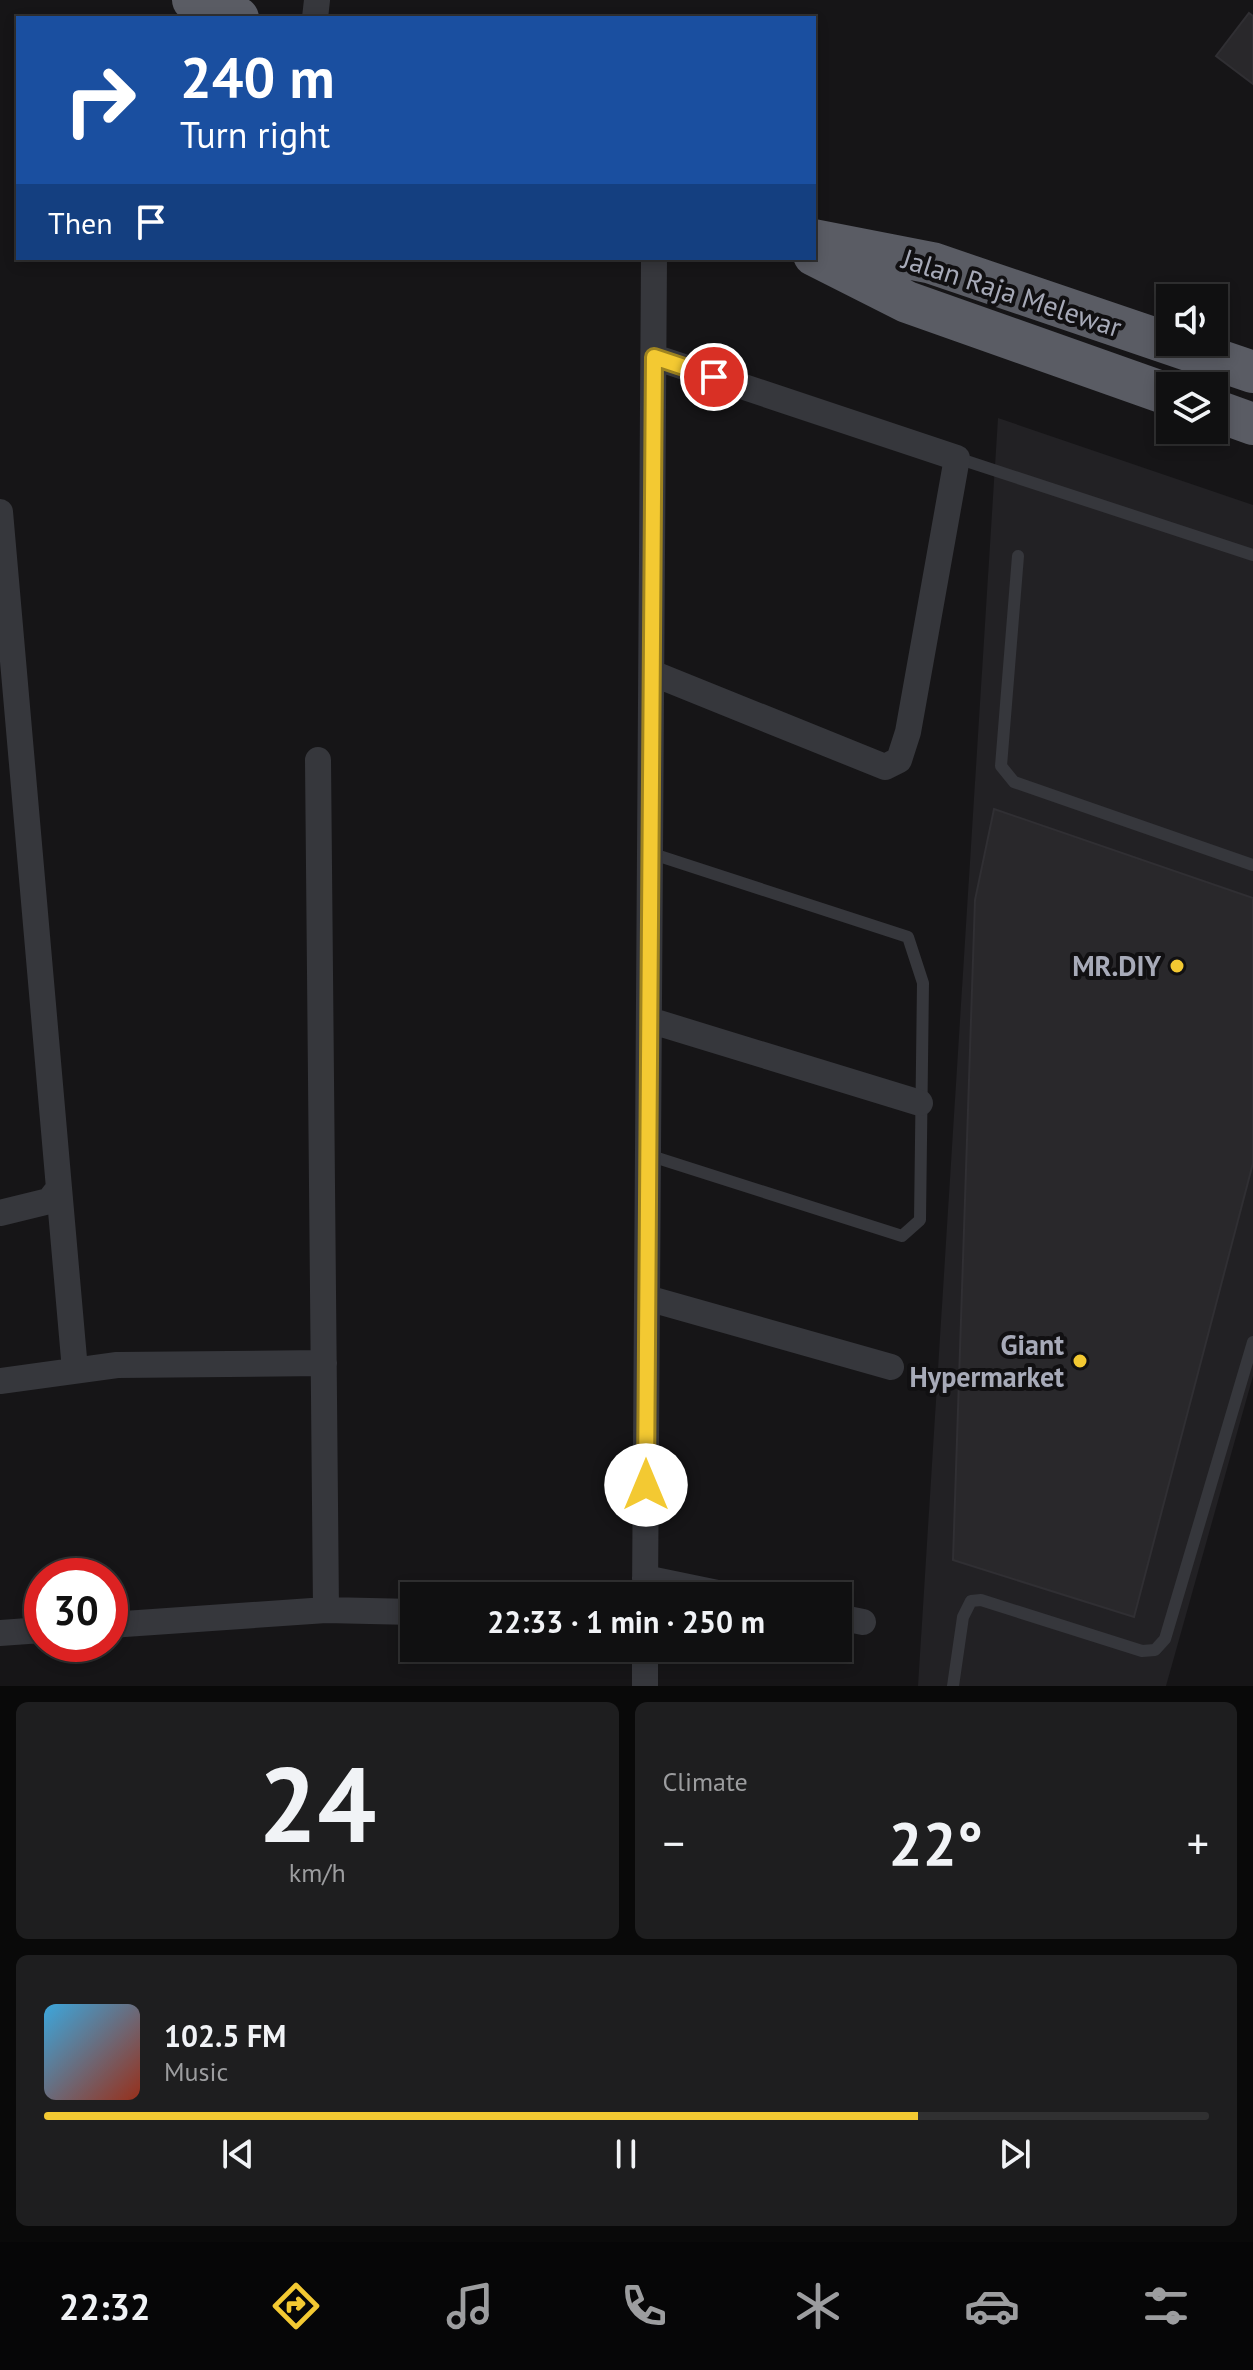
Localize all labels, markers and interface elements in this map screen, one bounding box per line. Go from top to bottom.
text: 240 m [180,41,335,113]
icon: right [48,48,152,152]
text: Turn right [180,111,330,158]
icon: arrive [129,200,173,244]
text: Then [48,203,113,242]
street label: Jalan Raja Melewar [897,239,1127,346]
map controls [1156,284,1228,444]
button: sound [1156,284,1228,356]
pin [680,343,748,411]
icon: arrive [692,355,736,399]
button: layers [1156,372,1228,444]
place label: MR.DIY [1072,947,1161,984]
marker: MR.DIY [1168,957,1186,975]
place label: Giant Hypermarket [910,1326,1064,1395]
marker: Giant Hypermarket [1071,1352,1089,1370]
position arrow [604,1443,688,1527]
speed limit sign: 30 [24,1558,128,1662]
text: 22:33 · 1 min · 250 m [487,1602,765,1641]
text: 24 [258,1736,376,1871]
text: Climate [663,1765,748,1798]
text: 22° [889,1804,983,1882]
text: − [663,1814,685,1871]
text: + [1187,1814,1209,1871]
text: km/h [289,1856,346,1889]
text: 102.5 FM [164,2016,286,2055]
text: Music [164,2055,228,2088]
icon: previous [216,2132,260,2176]
icon: pause [604,2132,648,2176]
icon: next [993,2132,1037,2176]
icon: directions [268,2278,324,2334]
icon: music [442,2278,498,2334]
icon: phone [616,2278,672,2334]
icon: climate [790,2278,846,2334]
icon: car [964,2278,1020,2334]
icon: filters [1138,2278,1194,2334]
text: 22:32 [59,2283,150,2330]

